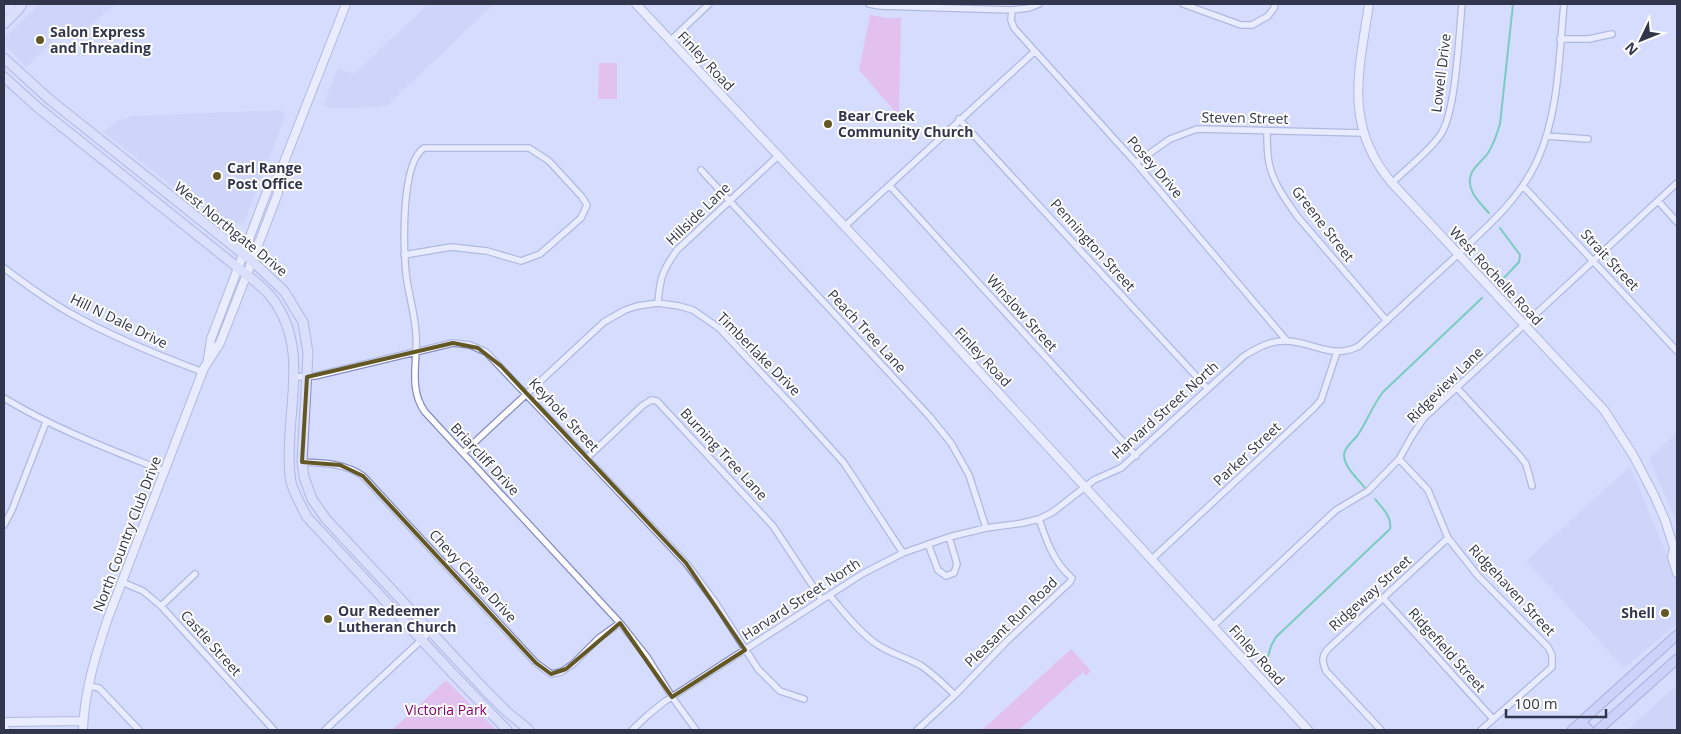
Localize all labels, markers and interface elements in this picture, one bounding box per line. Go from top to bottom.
north arrow [1616,15,1666,65]
place label: Salon Express and Threading [50,22,151,57]
street label: Finley Road [674,27,739,94]
street label: Lowell Drive [1426,32,1455,114]
marker: Salon Express and Threading [34,34,46,46]
text: N [1620,39,1642,60]
place label: Bear Creek Community Church [838,106,974,141]
street label: Steven Street [1201,107,1289,128]
marker: Bear Creek Community Church [822,118,834,130]
street label: Posey Drive [1123,132,1188,202]
place label: Carl Range Post Office [227,158,303,193]
marker: Carl Range Post Office [211,170,223,182]
street label: West Northgate Drive [171,177,292,280]
street label: Hillside Lane [661,178,734,249]
street label: Greene Street [1288,182,1359,265]
street label: Pennington Street [1047,194,1140,295]
street label: West Rochelle Road [1446,222,1547,329]
street label: Strait Street [1577,225,1644,294]
street label: Winslow Street [983,270,1062,355]
street label: Peach Tree Lane [824,285,911,376]
street label: Hill N Dale Drive [67,289,171,352]
street label: Timberlake Drive [713,308,805,400]
street label: Finley Road [951,323,1016,390]
street label: Ridgeview Lane [1402,342,1487,427]
street label: Harvard Street North [1107,357,1222,463]
street label: Keyhole Street [525,374,604,456]
street label: Burning Tree Lane [677,403,772,504]
street label: Parker Street [1209,417,1284,490]
street label: Briarcliff Drive [447,418,524,499]
street label: North Country Club Drive [88,453,165,614]
street label: Chevy Chase Drive [425,525,522,626]
street label: Ridgehaven Street [1465,540,1560,640]
street label: Ridgeway Street [1324,551,1415,635]
street label: Harvard Street North [738,553,864,644]
street label: Pleasant Run Road [960,572,1061,671]
place label: Our Redeemer Lutheran Church [338,601,456,636]
street label: Ridgefield Street [1404,603,1490,696]
place label: Shell [1621,603,1655,622]
street label: Castle Street [177,606,246,680]
marker: Shell [1659,607,1671,619]
marker: Our Redeemer Lutheran Church [322,613,334,625]
street label: Finley Road [1225,621,1289,689]
scale bar [1506,686,1606,718]
text: 100 m [1514,693,1558,713]
park label: Victoria Park [405,700,488,719]

